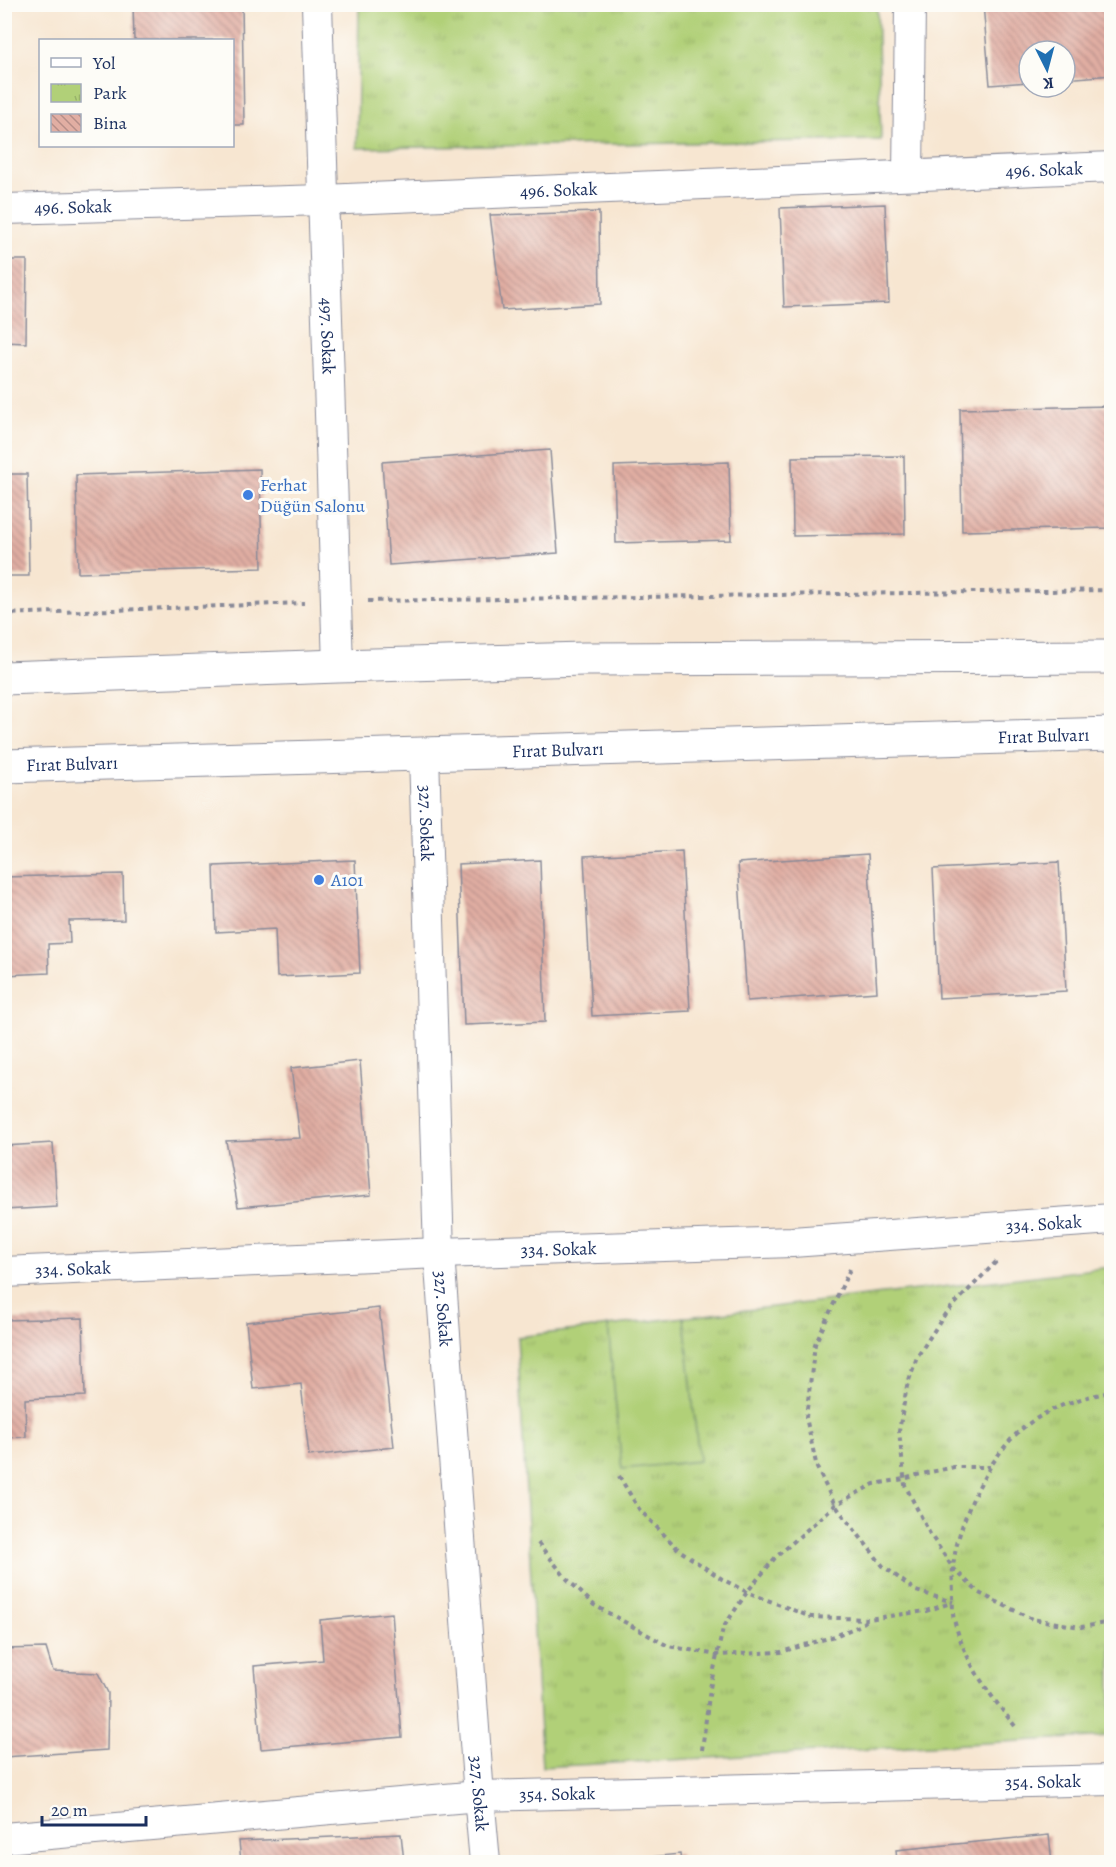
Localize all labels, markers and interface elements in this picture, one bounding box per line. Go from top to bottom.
legend [39,39,234,147]
north arrow [1017,39,1077,99]
text: Yol [92,51,116,75]
text: K [1042,71,1055,94]
text: Park [93,81,127,105]
text: Bina [93,111,128,135]
street label: 496. Sokak [1005,156,1084,183]
street label: 496. Sokak [519,177,598,204]
street label: 496. Sokak [34,194,112,220]
street label: 497. Sokak [314,297,341,375]
place label: Ferhat Düğün Salonu [260,473,365,518]
marker: Ferhat Düğün Salonu [241,488,255,502]
street label: Fırat Bulvarı [997,723,1090,749]
street label: Fırat Bulvarı [511,737,604,763]
street label: Fırat Bulvarı [26,751,118,777]
street label: 327. Sokak [413,784,439,862]
place label: A101 [330,868,363,892]
marker: A101 [312,873,326,887]
street label: 334. Sokak [1005,1209,1083,1239]
street label: 334. Sokak [520,1236,597,1262]
street label: 334. Sokak [34,1255,111,1283]
street label: 327. Sokak [428,1270,458,1348]
street label: 327. Sokak [464,1754,494,1833]
street label: 354. Sokak [1005,1769,1081,1795]
street label: 354. Sokak [519,1781,596,1807]
scale bar [42,1789,146,1827]
text: 20 m [51,1798,88,1822]

